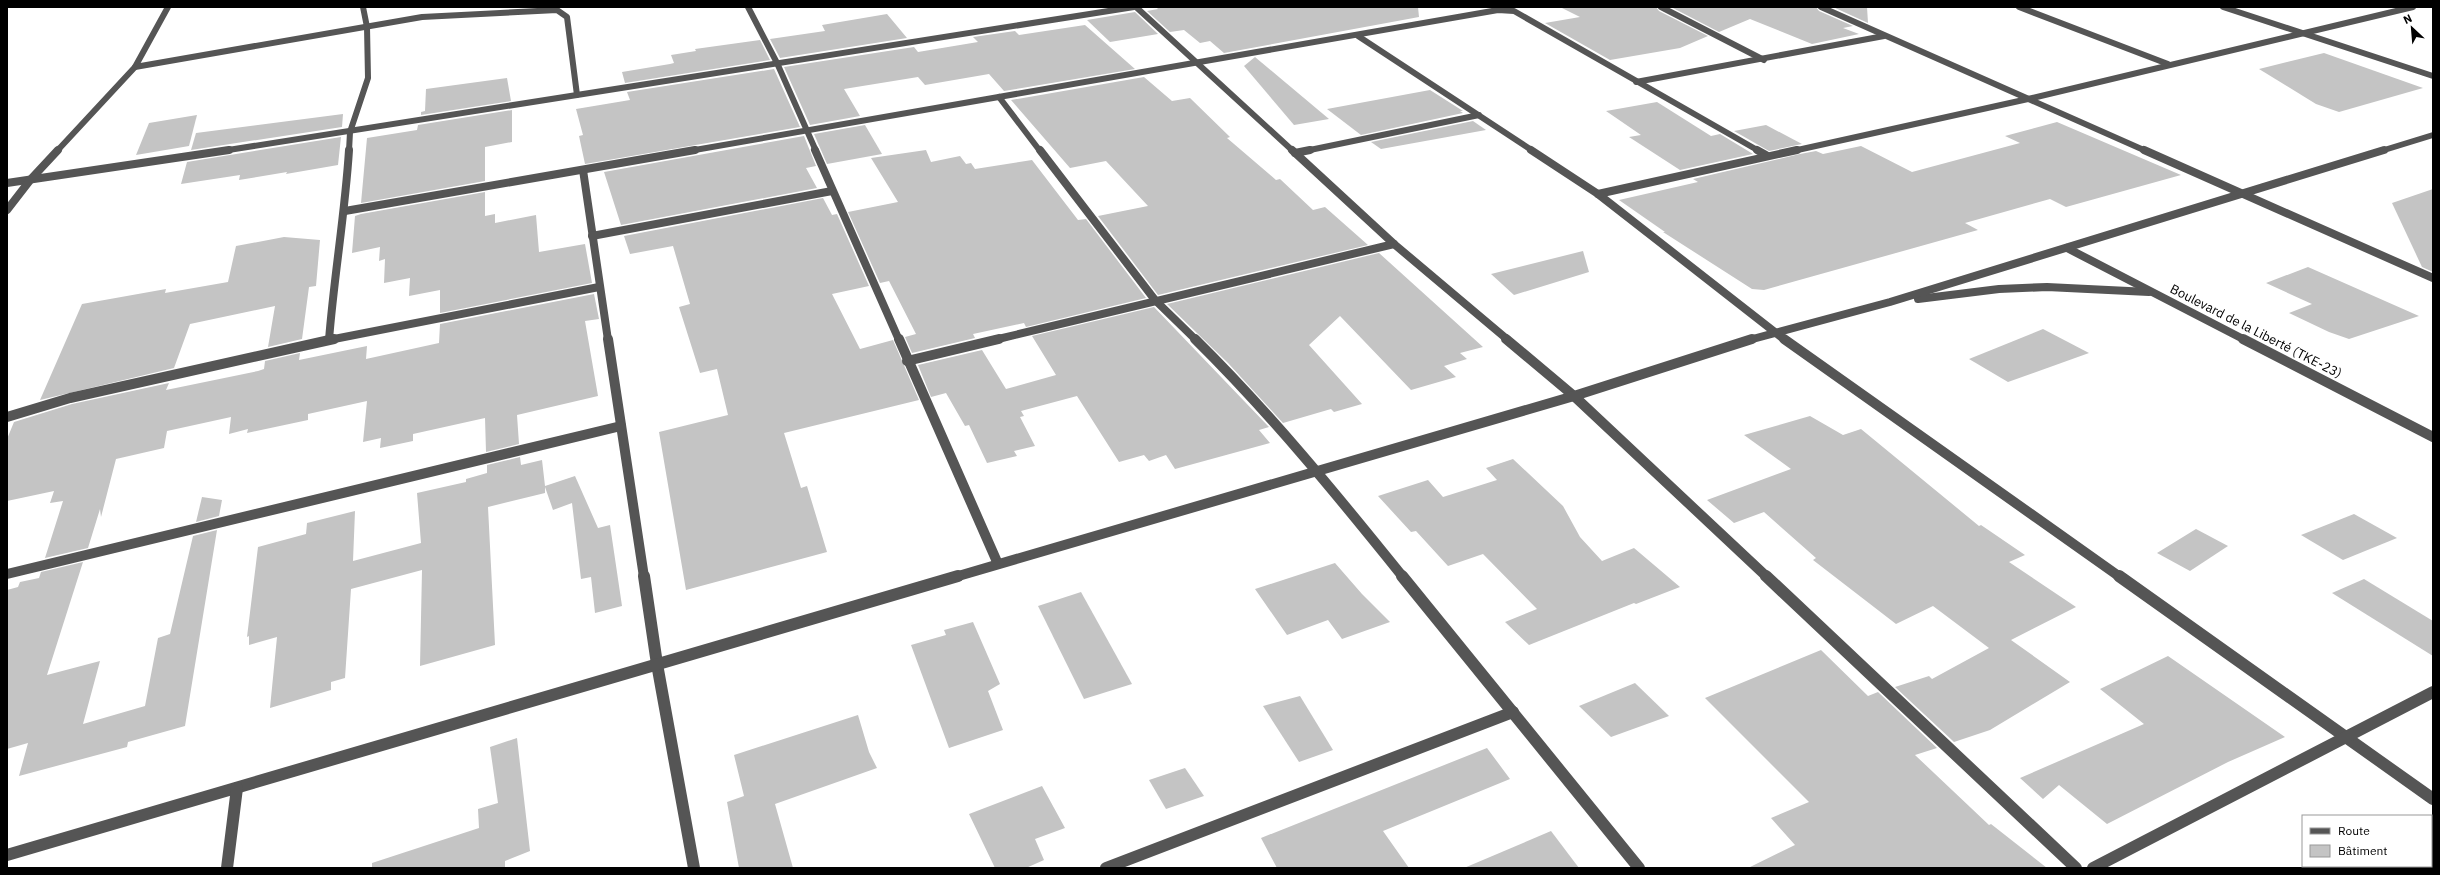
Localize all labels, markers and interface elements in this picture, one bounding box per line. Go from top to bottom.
north arrow [2392,8,2432,48]
text: N [2401,11,2414,27]
street label: Boulevard de la Liberté (TKE-23) [2167,280,2345,382]
legend [2302,815,2432,867]
text: Route [2338,823,2370,838]
text: Bâtiment [2338,843,2388,858]

